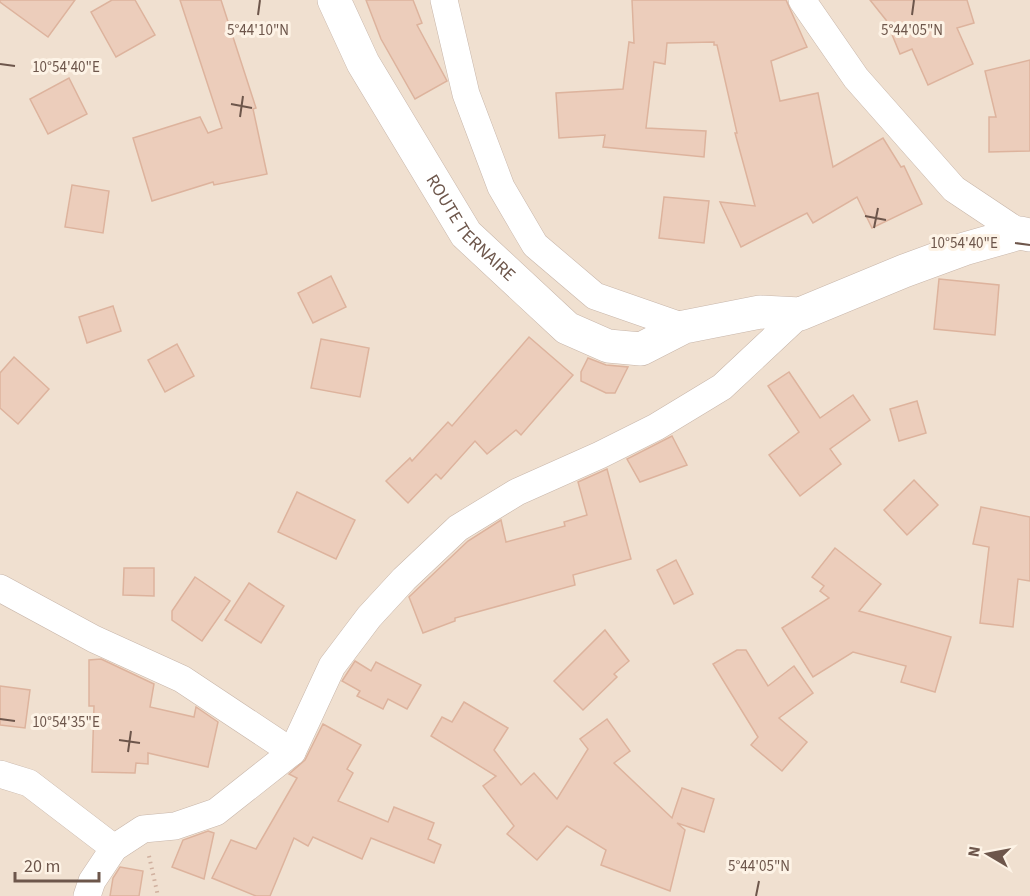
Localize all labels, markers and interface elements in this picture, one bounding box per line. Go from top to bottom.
text: 5°44'10"N [227,20,289,41]
text: 5°44'05"N [881,20,943,41]
text: 10°54'40"E [32,57,100,78]
street label: ROUTE TERNAIRE [420,170,521,287]
text: 10°54'40"E [930,233,998,254]
text: 10°54'35"E [32,712,100,733]
north arrow [958,824,1018,884]
text: N [962,844,986,859]
scale bar [15,845,99,883]
text: 20 m [24,854,60,879]
text: 5°44'05"N [728,856,790,877]

